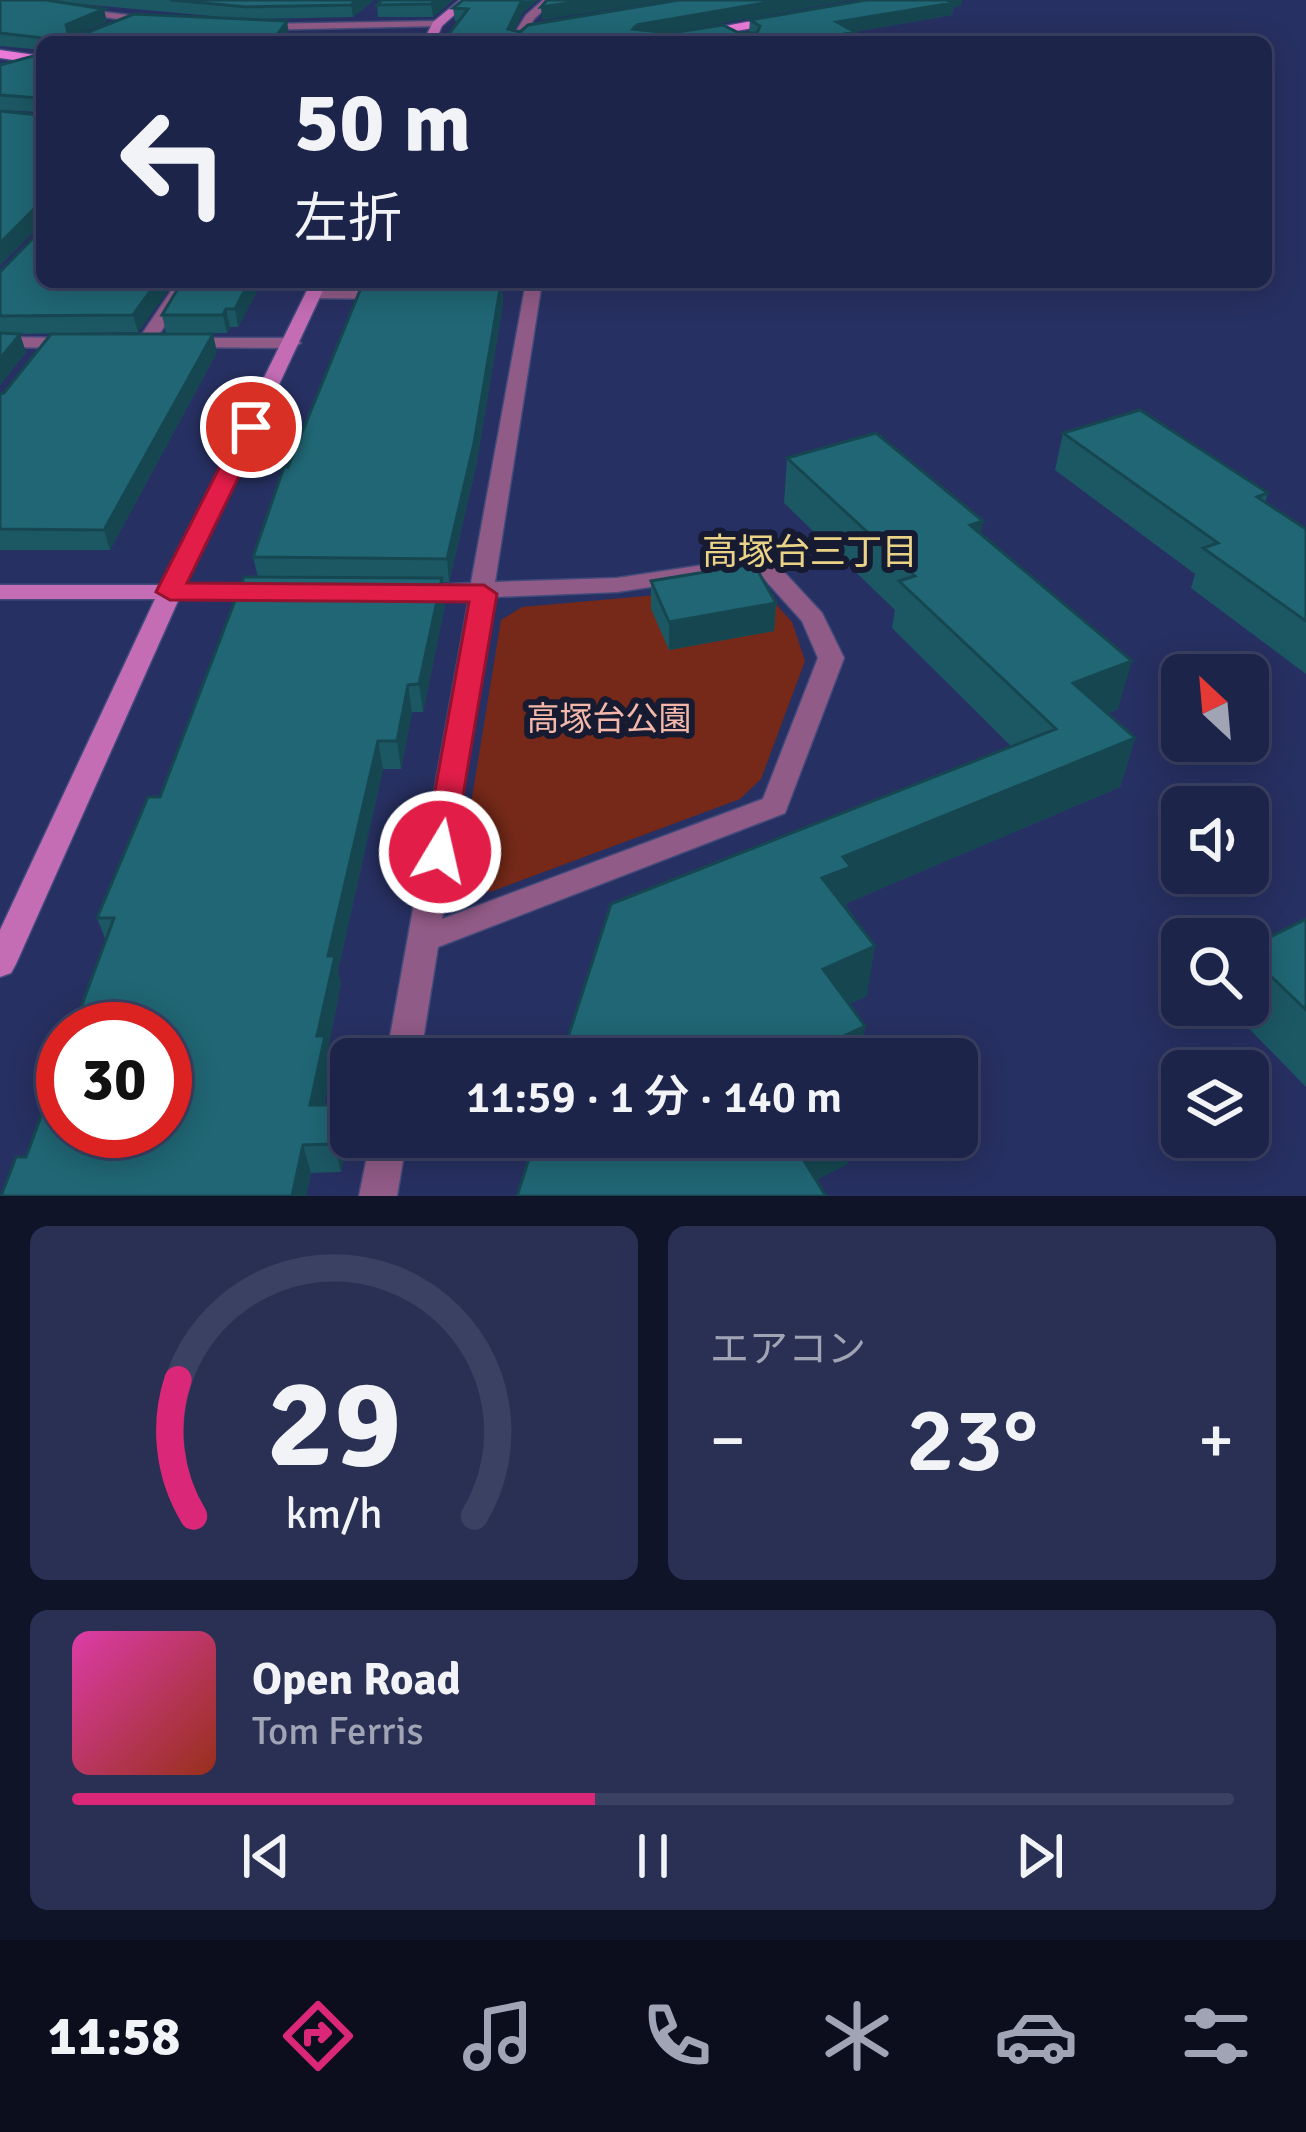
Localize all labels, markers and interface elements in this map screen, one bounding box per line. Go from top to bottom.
text: 50 m [294,71,471,175]
icon: left [96,84,252,240]
text: 左折 [294,186,402,253]
pin [200,376,302,478]
icon: arrive [218,394,284,460]
district label: 高塚台三丁目 [702,530,918,575]
north arrow [1161,654,1269,762]
map controls [1161,654,1269,1158]
park label: 高塚台公園 [527,699,692,740]
button: sound [1161,786,1269,894]
position arrow [377,789,503,915]
button: search [1161,918,1269,1026]
speed limit sign: 30 [36,1002,192,1158]
button: layers [1161,1050,1269,1158]
text: 11:59 · 1 分 · 140 m [466,1070,842,1125]
text: エアコン [710,1325,866,1373]
text: 29 [267,1348,401,1501]
text: 23° [906,1385,1038,1496]
text: − [710,1400,746,1481]
text: + [1198,1400,1234,1481]
text: km/h [285,1488,383,1541]
text: Open Road [252,1652,461,1707]
text: Tom Ferris [252,1707,424,1755]
icon: previous [233,1823,299,1889]
icon: pause [620,1823,686,1889]
icon: next [1007,1823,1073,1889]
icon: directions [276,1994,360,2078]
icon: music [456,1994,540,2078]
icon: phone [635,1994,719,2078]
icon: climate [815,1994,899,2078]
icon: car [994,1994,1078,2078]
icon: filters [1174,1994,1258,2078]
text: 11:58 [48,2003,180,2070]

